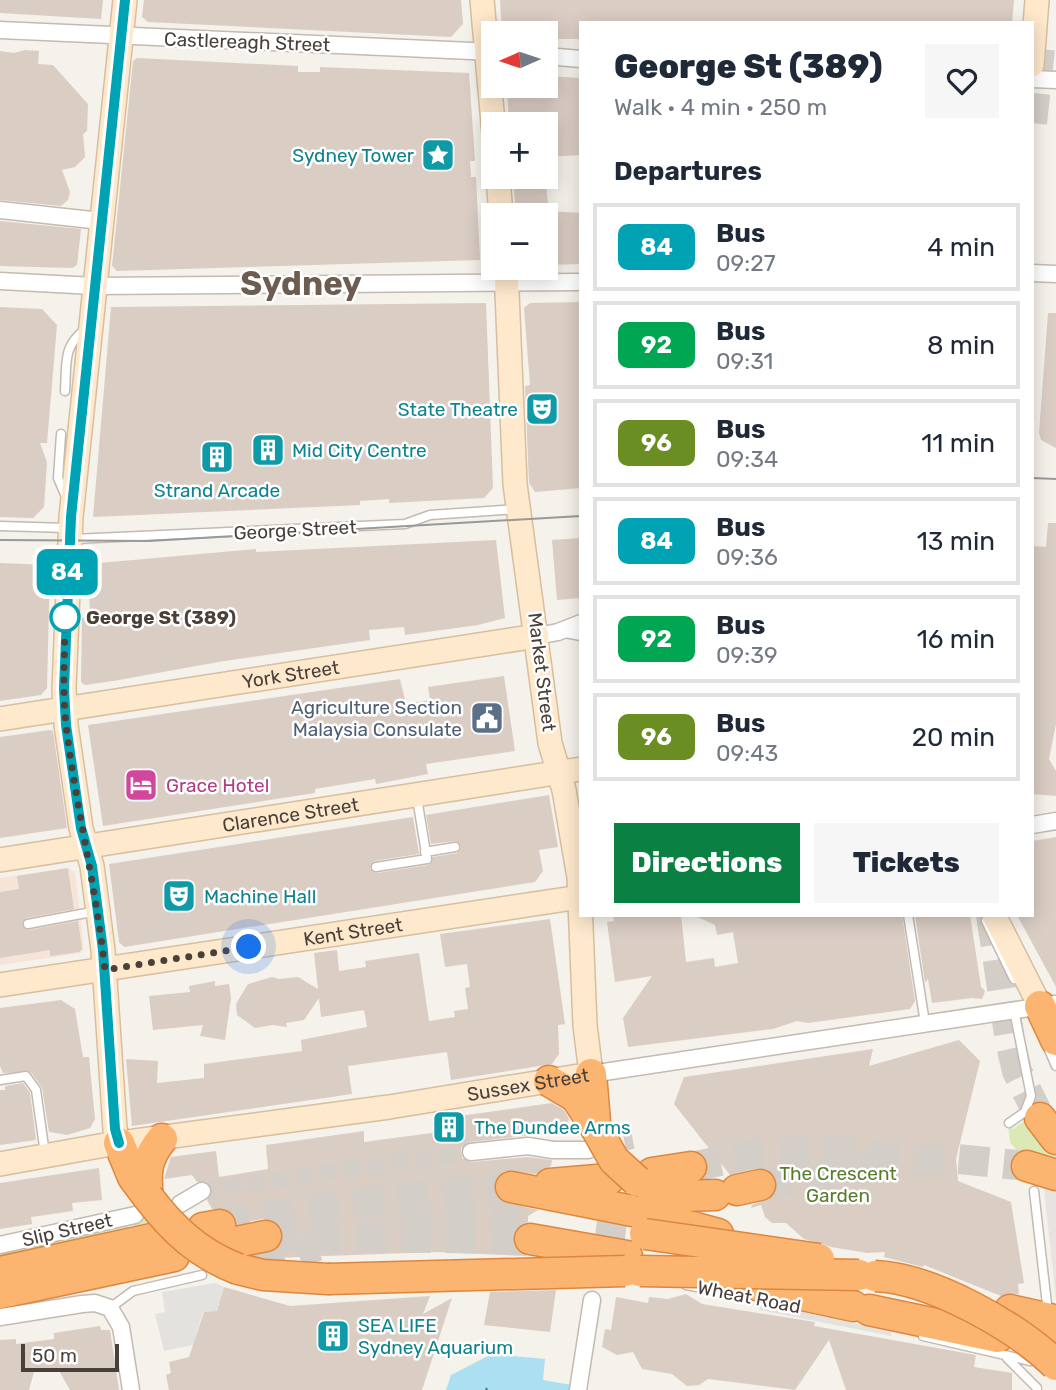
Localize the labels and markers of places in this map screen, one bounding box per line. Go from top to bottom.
place icon: Sydney Tower [419,136,457,174]
place label: Sydney Tower [292,144,415,167]
theatre icon: State Theatre [523,390,561,428]
place label: State Theatre [398,398,518,421]
building icon: Mid City Centre [249,431,287,469]
building icon: Strand Arcade [198,438,236,476]
place label: Mid City Centre [292,439,427,462]
place label: Strand Arcade [154,479,280,502]
marker: George St (389) [50,602,80,632]
place label: George St (389) [86,606,236,629]
place label: Agriculture Section Malaysia Consulate [291,696,462,741]
public building icon: Agriculture Section Malaysia Consulate [468,699,506,737]
hotel icon: Grace Hotel [122,766,160,804]
place label: Grace Hotel [166,774,269,797]
theatre icon: Machine Hall [160,877,198,915]
place label: Machine Hall [204,885,316,908]
building icon: The Dundee Arms [430,1108,468,1146]
place label: The Dundee Arms [474,1116,631,1139]
place label: SEA LIFE Sydney Aquarium [358,1314,513,1359]
building icon: SEA LIFE Sydney Aquarium [314,1317,352,1355]

